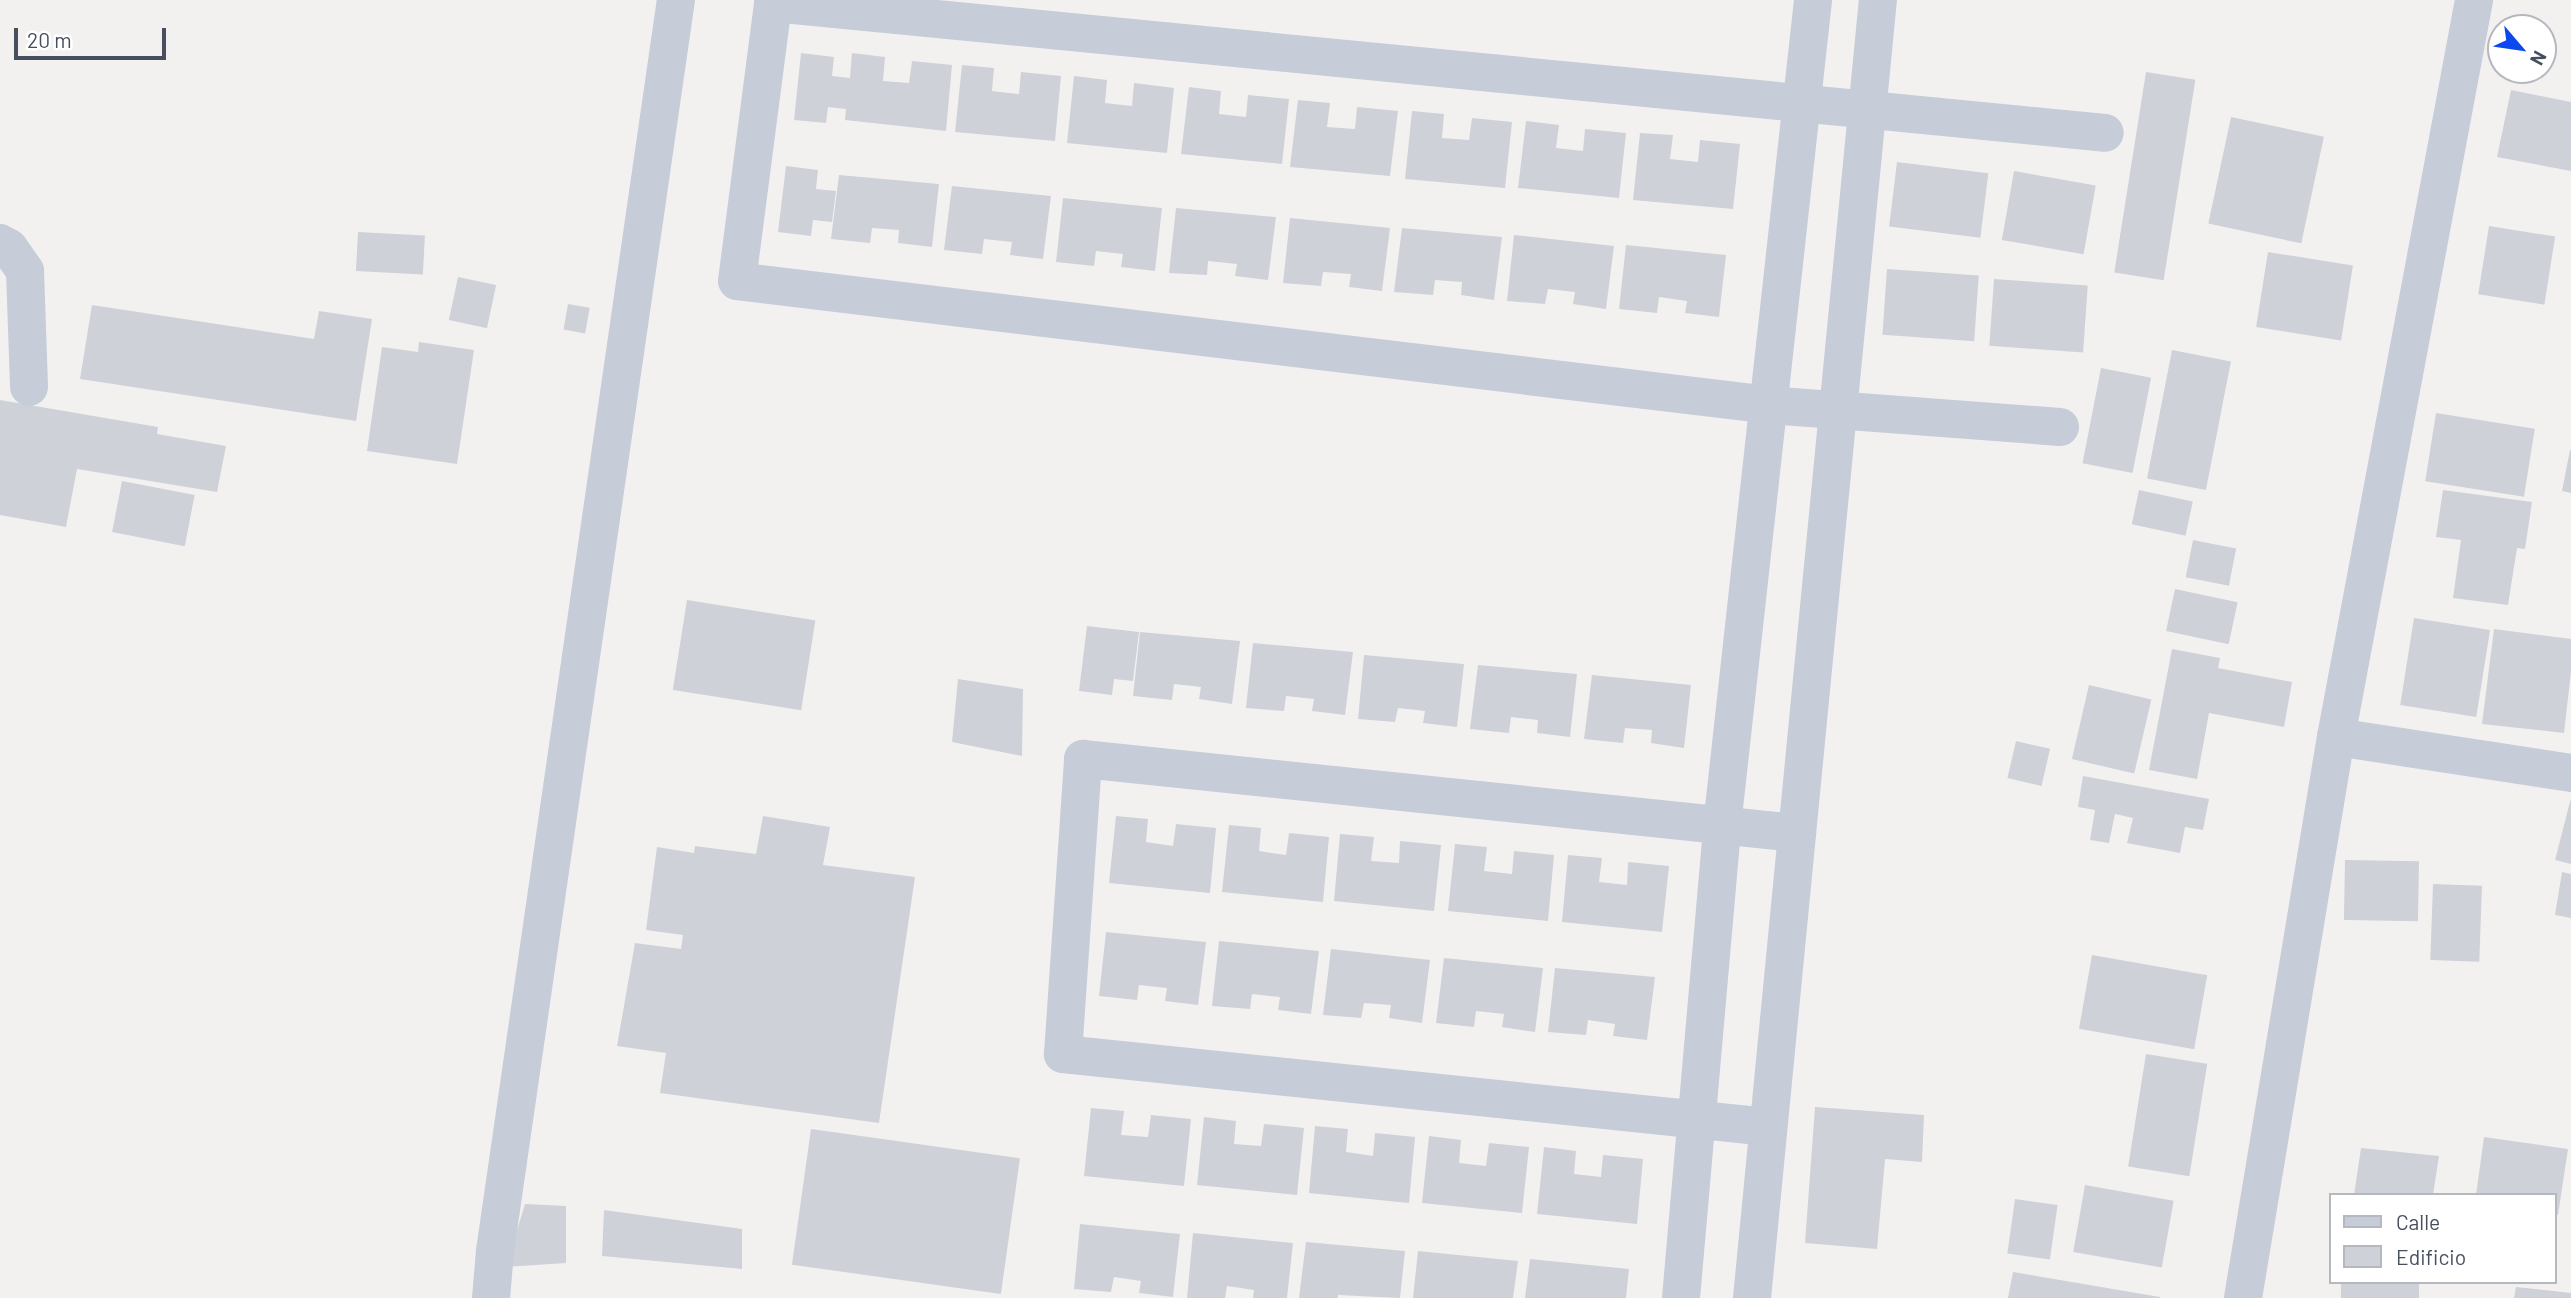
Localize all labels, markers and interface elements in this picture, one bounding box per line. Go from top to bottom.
scale bar [18,14,170,58]
north arrow [2487,14,2557,84]
text: 20 m [27,27,72,52]
text: N [2526,47,2552,70]
legend [2330,1193,2557,1284]
text: Calle [2396,1209,2440,1234]
text: Edificio [2396,1244,2466,1269]

